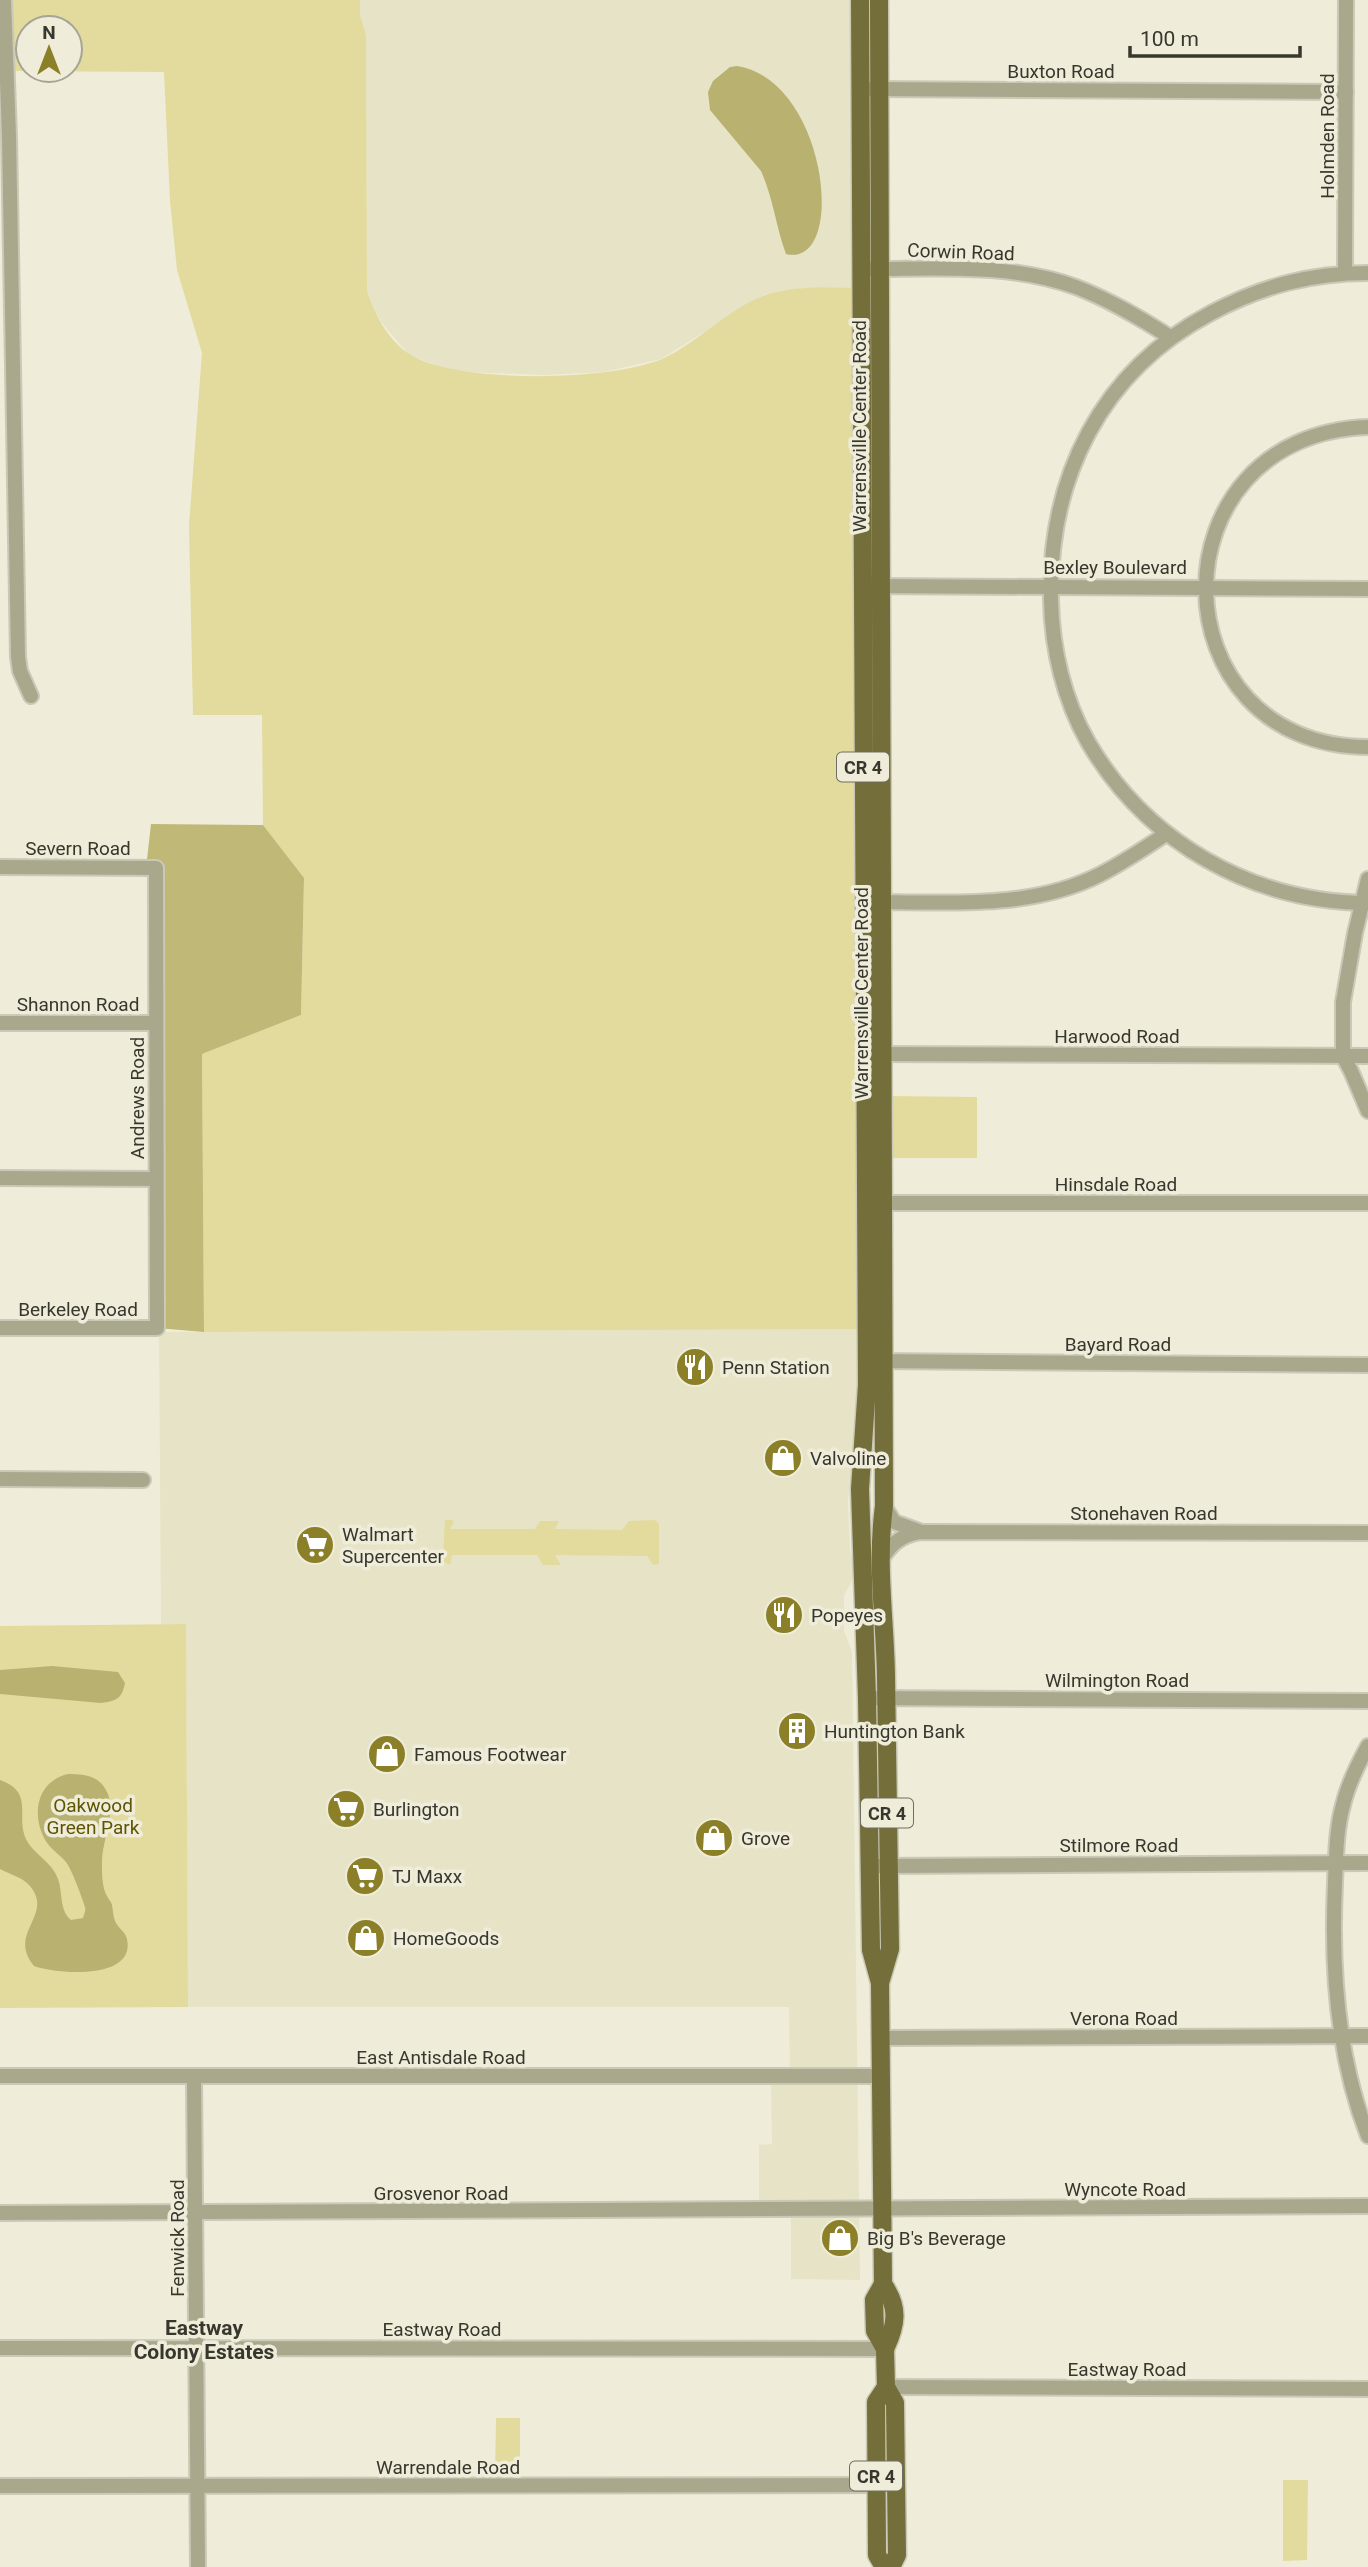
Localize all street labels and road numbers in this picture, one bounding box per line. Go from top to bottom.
street label: Buxton Road [1007,60,1115,83]
street label: Holmden Road [1316,73,1339,199]
street label: Corwin Road [907,239,1015,265]
street label: Warrensville Center Road [848,320,871,532]
street label: Bexley Boulevard [1043,556,1187,579]
road number: CR 4 [837,752,889,782]
street label: Severn Road [25,837,131,860]
street label: Warrensville Center Road [850,887,873,1099]
street label: Shannon Road [17,993,139,1016]
street label: Harwood Road [1054,1025,1180,1048]
street label: Andrews Road [126,1037,149,1159]
street label: Hinsdale Road [1055,1173,1177,1196]
street label: Berkeley Road [18,1298,138,1321]
street label: Bayard Road [1065,1333,1171,1356]
street label: Stonehaven Road [1070,1502,1218,1525]
street label: Wilmington Road [1045,1669,1189,1692]
road number: CR 4 [861,1798,913,1828]
street label: Stilmore Road [1060,1834,1178,1857]
street label: Verona Road [1070,2007,1178,2030]
street label: East Antisdale Road [356,2046,526,2069]
street label: Wyncote Road [1064,2178,1186,2201]
street label: Fenwick Road [166,2179,189,2297]
street label: Grosvenor Road [373,2182,509,2205]
street label: Eastway Road [383,2318,501,2341]
street label: Eastway Road [1068,2358,1186,2381]
street label: Warrendale Road [376,2456,520,2479]
road number: CR 4 [850,2462,902,2490]

